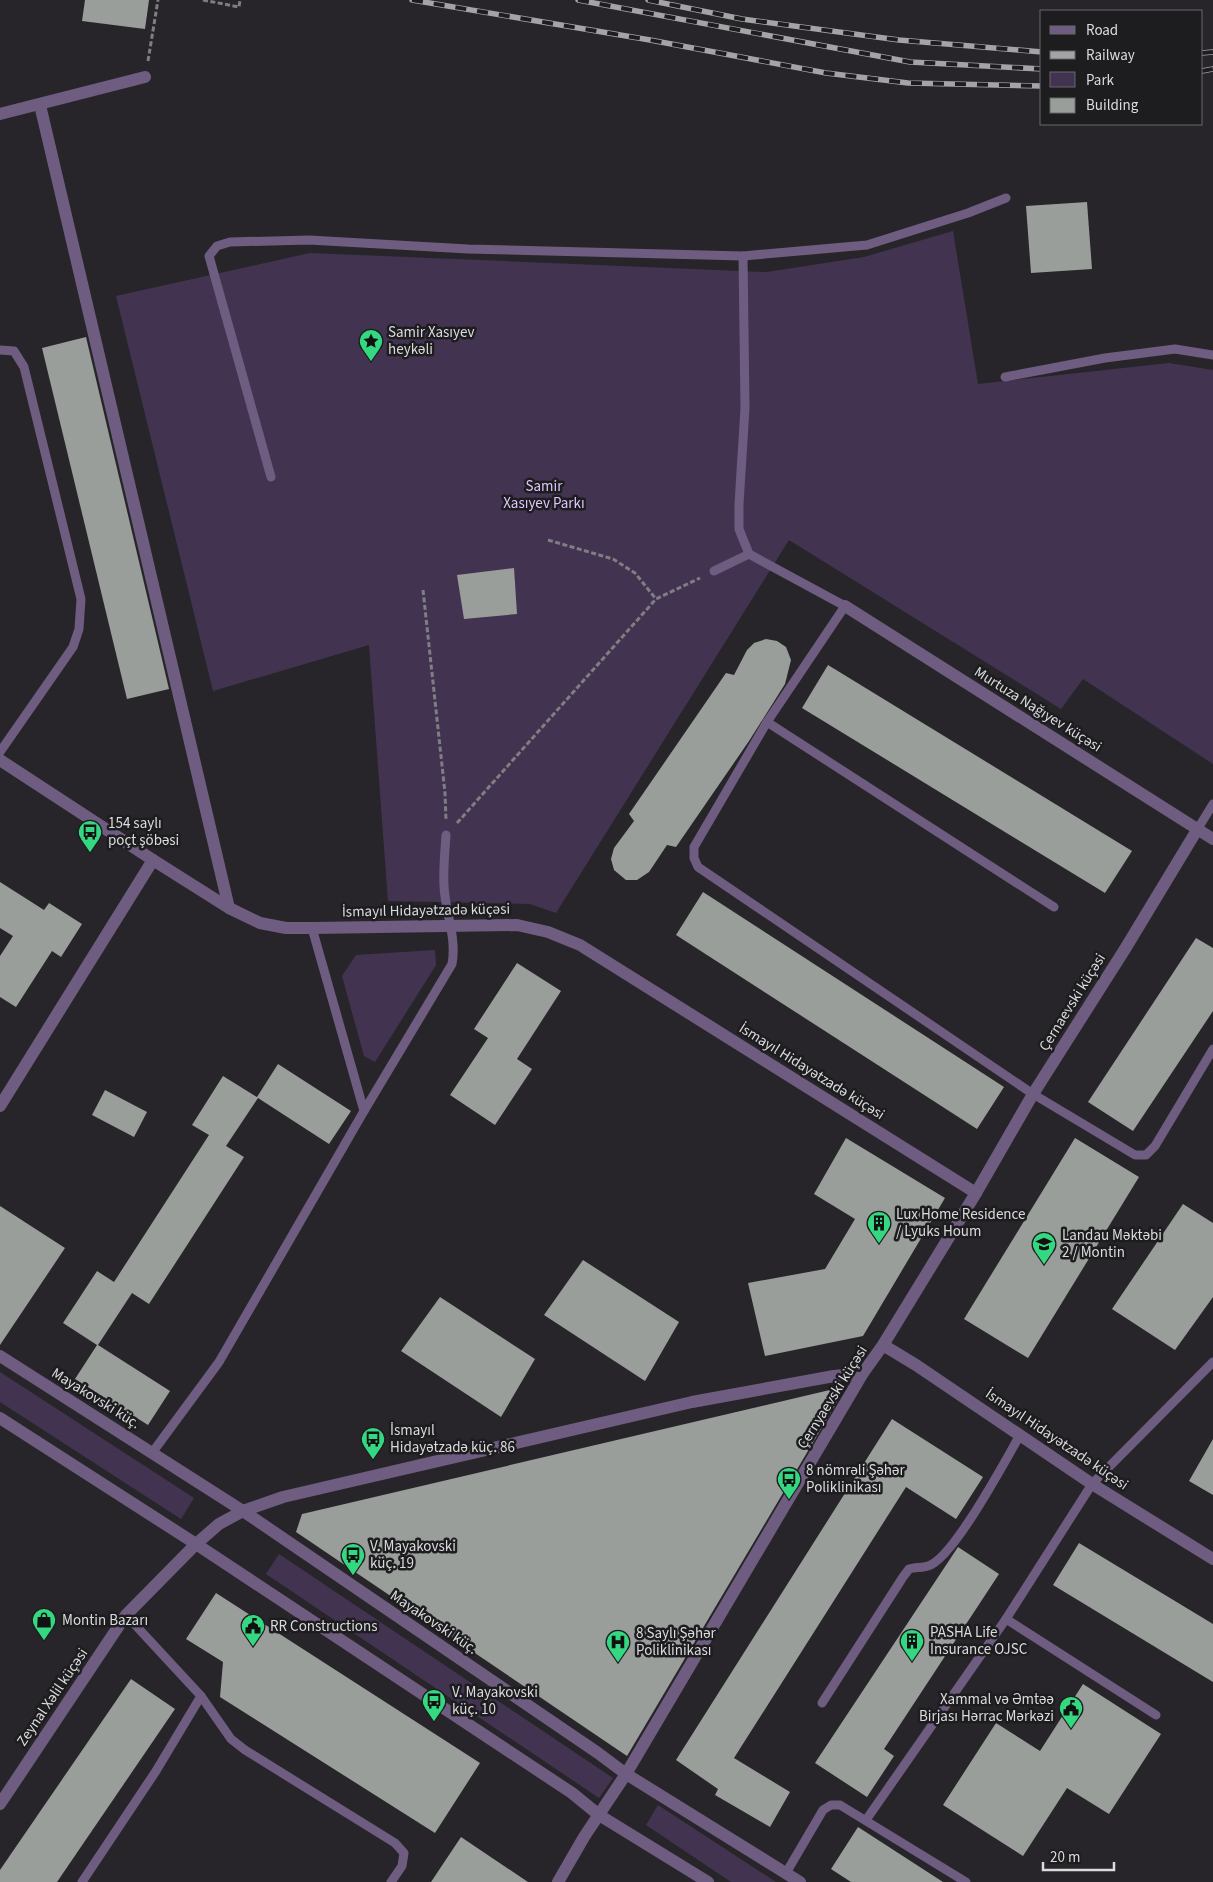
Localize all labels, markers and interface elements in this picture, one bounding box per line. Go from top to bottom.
legend [1040,10,1203,125]
text: Road [1086,20,1118,41]
text: Railway [1086,45,1135,66]
text: Park [1086,70,1115,91]
text: Building [1086,95,1139,116]
place label: Samir Xasıyev heykəli [388,322,474,360]
place icon: Samir Xasıyev heykəli [358,328,384,362]
park label: Samir Xasıyev Parkı [503,476,585,514]
street label: Murtuza Nağıyev küçəsi [970,662,1106,757]
place label: 154 saylı poçt şöbəsi [108,813,179,851]
bus stop icon: 154 saylı poçt şöbəsi [77,819,103,853]
street label: İsmayıl Hidayətzadə küçəsi [342,899,510,922]
street label: Çernaevski küçəsi [1034,949,1111,1055]
street label: İsmayıl Hidayətzadə küçəsi [735,1018,889,1125]
place label: Lux Home Residence / Lyuks Houm [896,1204,1026,1242]
building icon: Lux Home Residence / Lyuks Houm [866,1210,892,1244]
place label: Landau Məktəbi 2 / Montin [1062,1225,1162,1263]
school or university icon: Landau Məktəbi 2 / Montin [1031,1231,1057,1265]
street label: Çernyaevski küçəsi [792,1342,873,1453]
street label: Mayakovski küç. [47,1363,144,1434]
street label: İsmayıl Hidayətzadə küçəsi [981,1384,1132,1495]
place label: İsmayıl Hidayətzadə küç. 86 [390,1420,515,1458]
bus stop icon: İsmayıl Hidayətzadə küç. 86 [360,1426,386,1460]
place label: 8 nömrəli Şəhər Poliklinikası [806,1460,905,1498]
bus stop icon: 8 nömrəli Şəhər Poliklinikası [776,1466,802,1500]
place label: V. Mayakovski küç. 19 [370,1536,456,1574]
bus stop icon: V. Mayakovski küç. 19 [340,1542,366,1576]
street label: Mayakovski küç. [386,1585,482,1659]
shop icon: Montin Bazarı [31,1607,57,1641]
place label: Montin Bazarı [62,1610,148,1631]
public building icon: RR Constructions [240,1613,266,1647]
place label: RR Constructions [270,1616,377,1637]
place label: PASHA Life Insurance OJSC [930,1622,1028,1660]
place label: 8 Saylı Şəhər Poliklinikası [636,1623,717,1661]
building icon: PASHA Life Insurance OJSC [899,1628,925,1662]
hospital icon: 8 Saylı Şəhər Poliklinikası [605,1629,631,1663]
street label: Zeynal Xəlil küçəsi [12,1644,93,1750]
place label: V. Mayakovski küç. 10 [452,1682,538,1720]
bus stop icon: V. Mayakovski küç. 10 [421,1688,447,1722]
place label: Xammal və Əmtəə Birjası Hərrac Mərkəzi [919,1689,1054,1727]
public building icon: Xammal və Əmtəə Birjası Hərrac Mərkəzi [1058,1695,1084,1729]
scale bar [1043,1840,1114,1872]
text: 20 m [1050,1847,1080,1868]

